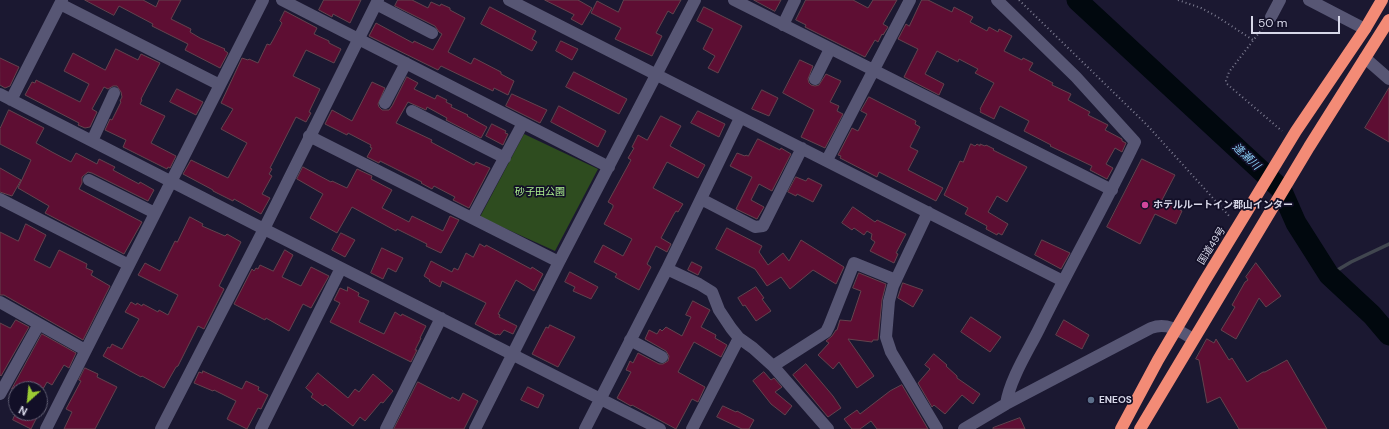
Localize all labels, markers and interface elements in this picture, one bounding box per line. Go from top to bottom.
scale bar [1253,8,1342,34]
text: 50 m [1258,15,1287,31]
water label: 逢瀬川 [1229,141,1263,173]
park label: 砂子田公園 [515,186,565,198]
place label: ホテルルートイン郡山インター [1153,199,1293,211]
marker: ホテルルートイン郡山インター [1140,200,1150,210]
street label: 国道49号 [1196,225,1228,267]
north arrow [8,381,48,421]
place label: ENEOS [1099,394,1132,406]
marker: ENEOS [1086,395,1096,405]
text: N [16,403,30,419]

